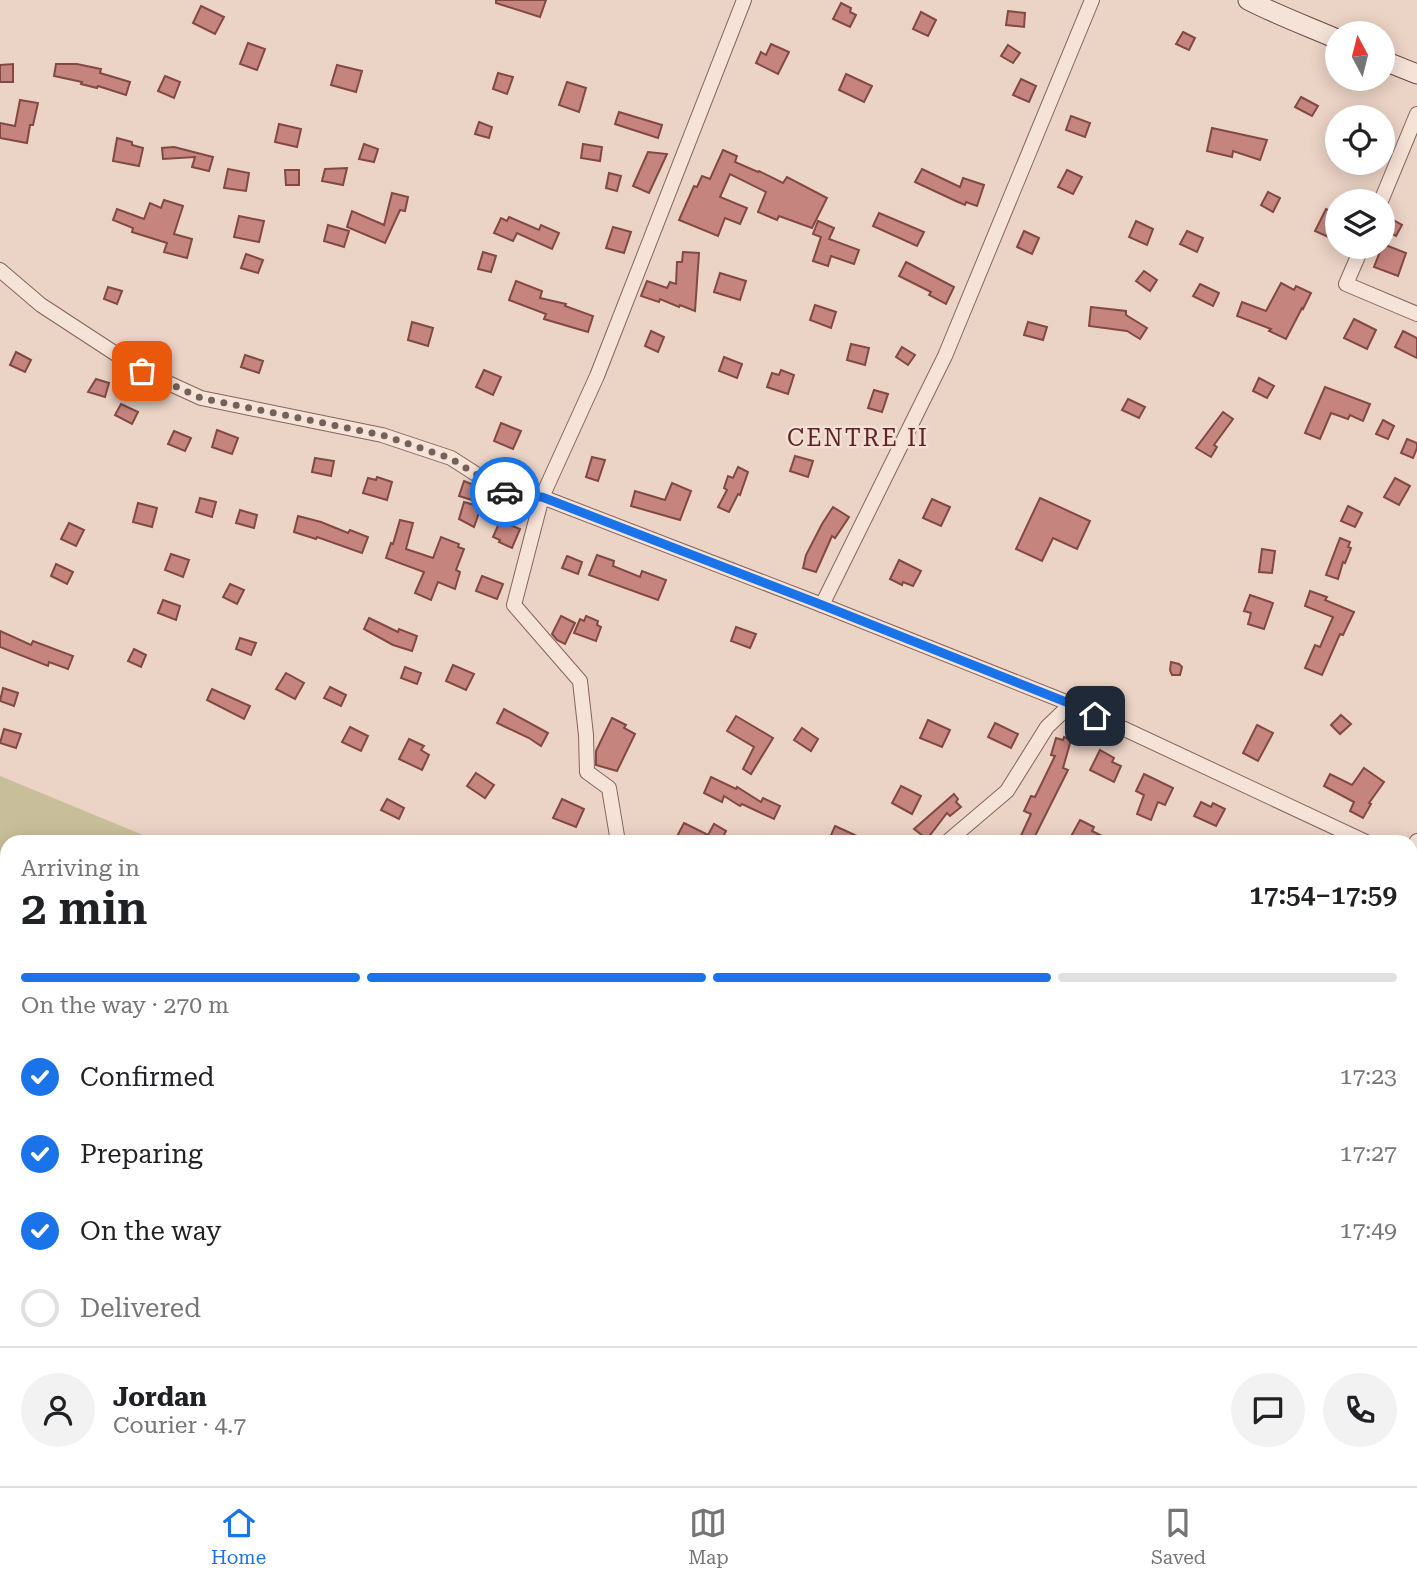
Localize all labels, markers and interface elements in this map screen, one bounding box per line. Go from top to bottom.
north arrow [1325,21,1395,91]
map controls [1325,21,1395,259]
button: locate [1325,105,1395,175]
button: layers [1325,189,1395,259]
pin [112,341,172,401]
icon: bag [123,352,161,390]
district label: CENTRE II [787,424,929,452]
courier [470,457,540,527]
icon: car [486,473,524,511]
pin [1065,686,1125,746]
icon: home [1076,697,1114,735]
text: Arriving in [21,855,140,882]
text: 17:54–17:59 [1249,880,1397,910]
text: 2 min [21,881,148,935]
text: On the way · 270 m [21,992,229,1019]
icon: check [21,1058,59,1096]
text: Confirmed [80,1062,215,1092]
text: 17:23 [1340,1063,1397,1090]
icon: check [21,1135,59,1173]
text: Preparing [80,1139,203,1169]
text: 17:27 [1340,1140,1397,1167]
icon: check [21,1212,59,1250]
text: On the way [80,1216,221,1246]
text: 17:49 [1340,1217,1397,1244]
text: Delivered [80,1293,201,1323]
button: person [21,1373,95,1447]
button: chat [1231,1373,1305,1447]
button: phone [1323,1373,1397,1447]
text: Jordan [113,1382,207,1412]
text: Courier · 4.7 [113,1412,246,1439]
tab: Home [211,1504,266,1569]
tab: Map [688,1504,729,1569]
tab: Saved [1151,1504,1206,1569]

